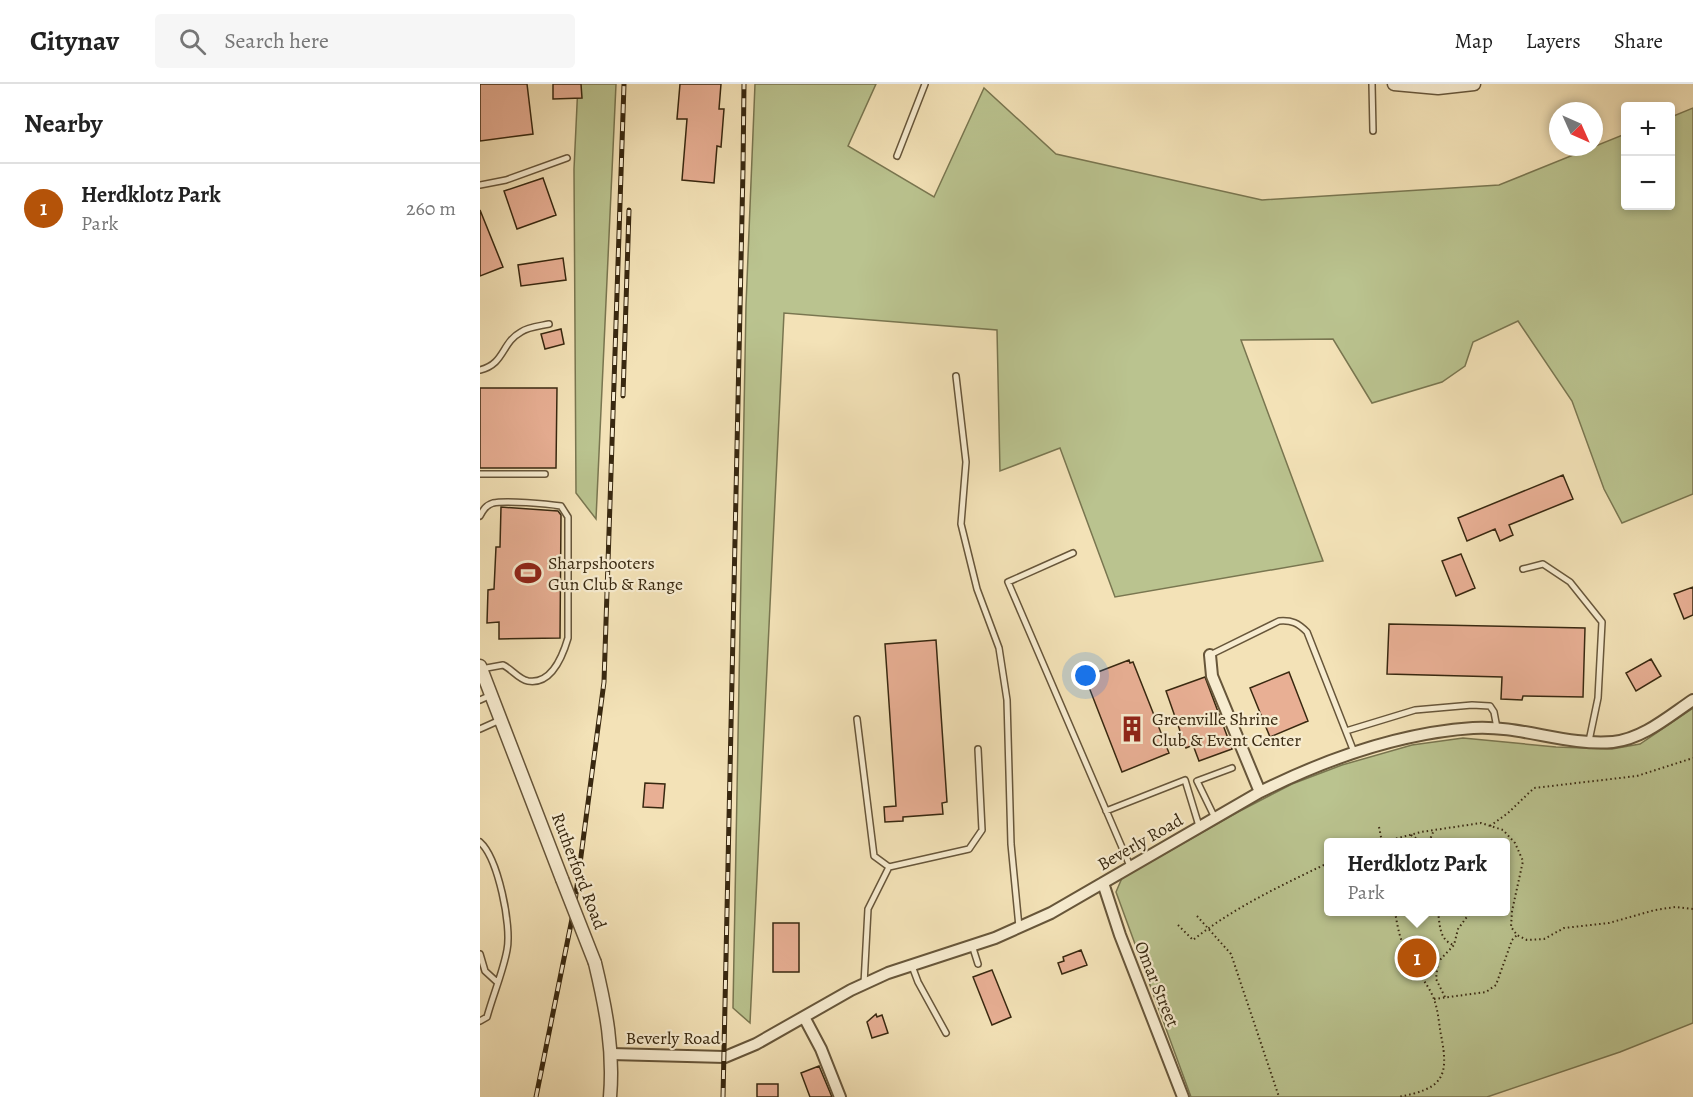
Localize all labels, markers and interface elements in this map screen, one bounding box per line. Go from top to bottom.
search box [155,14,575,68]
text: Citynav [30,22,119,60]
icon: search [176,25,209,58]
text: Search here [224,26,329,56]
text: Map [1454,27,1493,55]
text: Layers [1526,27,1581,55]
text: Share [1614,27,1663,55]
north arrow [1549,102,1603,156]
map controls [1621,102,1675,210]
button: + [1621,102,1675,156]
text: Nearby [24,106,103,141]
button: − [1621,156,1675,210]
text: Herdklotz Park [81,180,221,210]
text: 1 [40,195,47,222]
text: 260 m [406,195,456,222]
text: Park [81,210,119,237]
place label: Sharpshooters Gun Club & Range [548,551,683,596]
sports icon: Sharpshooters Gun Club & Range [513,558,543,588]
your location [1071,661,1100,690]
place label: Greenville Shrine Club & Event Center [1152,707,1301,752]
building icon: Greenville Shrine Club & Event Center [1117,714,1147,744]
street label: Beverly Road [1093,808,1187,876]
street label: Rutherford Road [546,809,612,933]
popup [1324,838,1510,916]
text: Herdklotz Park [1347,849,1487,879]
text: Park [1347,879,1385,906]
pin: 1 [1398,936,1436,980]
street label: Omar Street [1129,938,1185,1031]
street label: Beverly Road [626,1026,721,1050]

